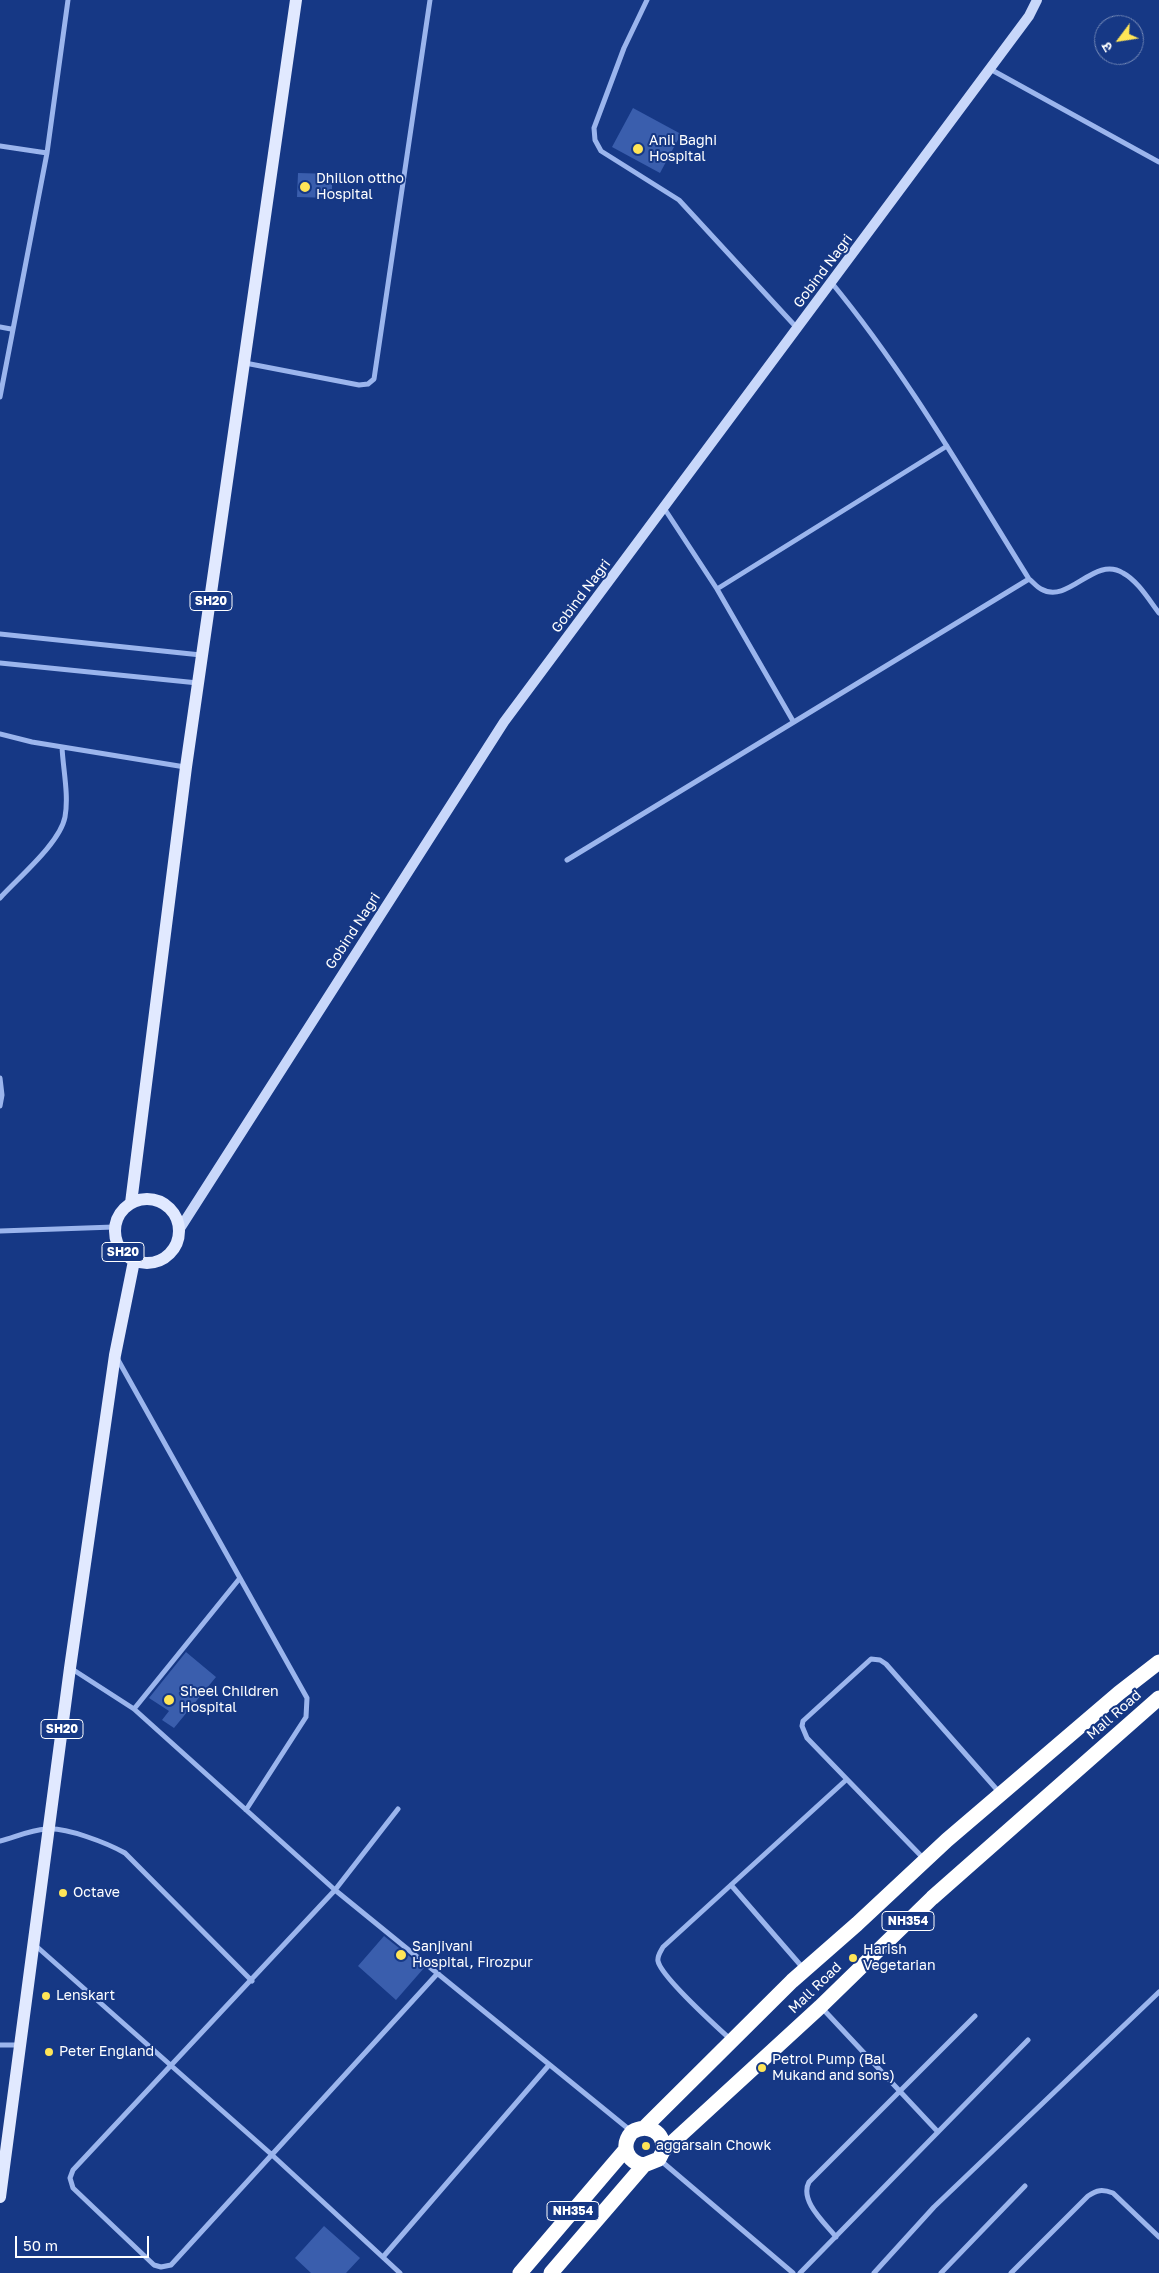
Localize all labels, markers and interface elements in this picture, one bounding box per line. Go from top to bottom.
north arrow [1094,15,1144,65]
text: उ [1097,40,1116,55]
place label: Anil Baghi Hospital [649,133,717,166]
marker: Anil Baghi Hospital [631,142,645,156]
place label: Dhillon ottho Hospital [316,171,404,203]
marker: Dhillon ottho Hospital [298,180,312,194]
street label: Gobind Nagri [790,231,856,311]
street label: Gobind Nagri [548,556,614,636]
road number: SH20 [190,592,232,610]
street label: Gobind Nagri [322,890,384,972]
road number: SH20 [102,1242,144,1262]
place label: Sheel Children Hospital [180,1684,279,1716]
street label: Mall Road [1083,1687,1145,1743]
marker: Sheel Children Hospital [162,1693,176,1707]
road number: SH20 [41,1720,83,1738]
place label: Octave [73,1885,120,1901]
marker: Octave [57,1887,69,1899]
road number: NH354 [882,1912,934,1930]
place label: Sanjivani Hospital, Firozpur [412,1939,533,1971]
place label: Harish Vegetarian [863,1942,936,1974]
marker: Sanjivani Hospital, Firozpur [394,1948,408,1962]
marker: Harish Vegetarian [847,1952,859,1964]
street label: Mall Road [785,1959,845,2017]
place label: Lenskart [56,1988,115,2004]
marker: Lenskart [40,1990,52,2002]
place label: Peter England [59,2044,154,2060]
marker: Peter England [43,2046,55,2058]
place label: Petrol Pump (Bal Mukand and sons) [772,2052,895,2084]
marker: Petrol Pump (Bal Mukand and sons) [756,2062,768,2074]
place label: aggarsain Chowk [656,2138,771,2154]
marker: aggarsain Chowk [640,2140,652,2152]
road number: NH354 [547,2202,599,2220]
scale bar [18,2226,151,2258]
text: 50 m [23,2236,58,2254]

